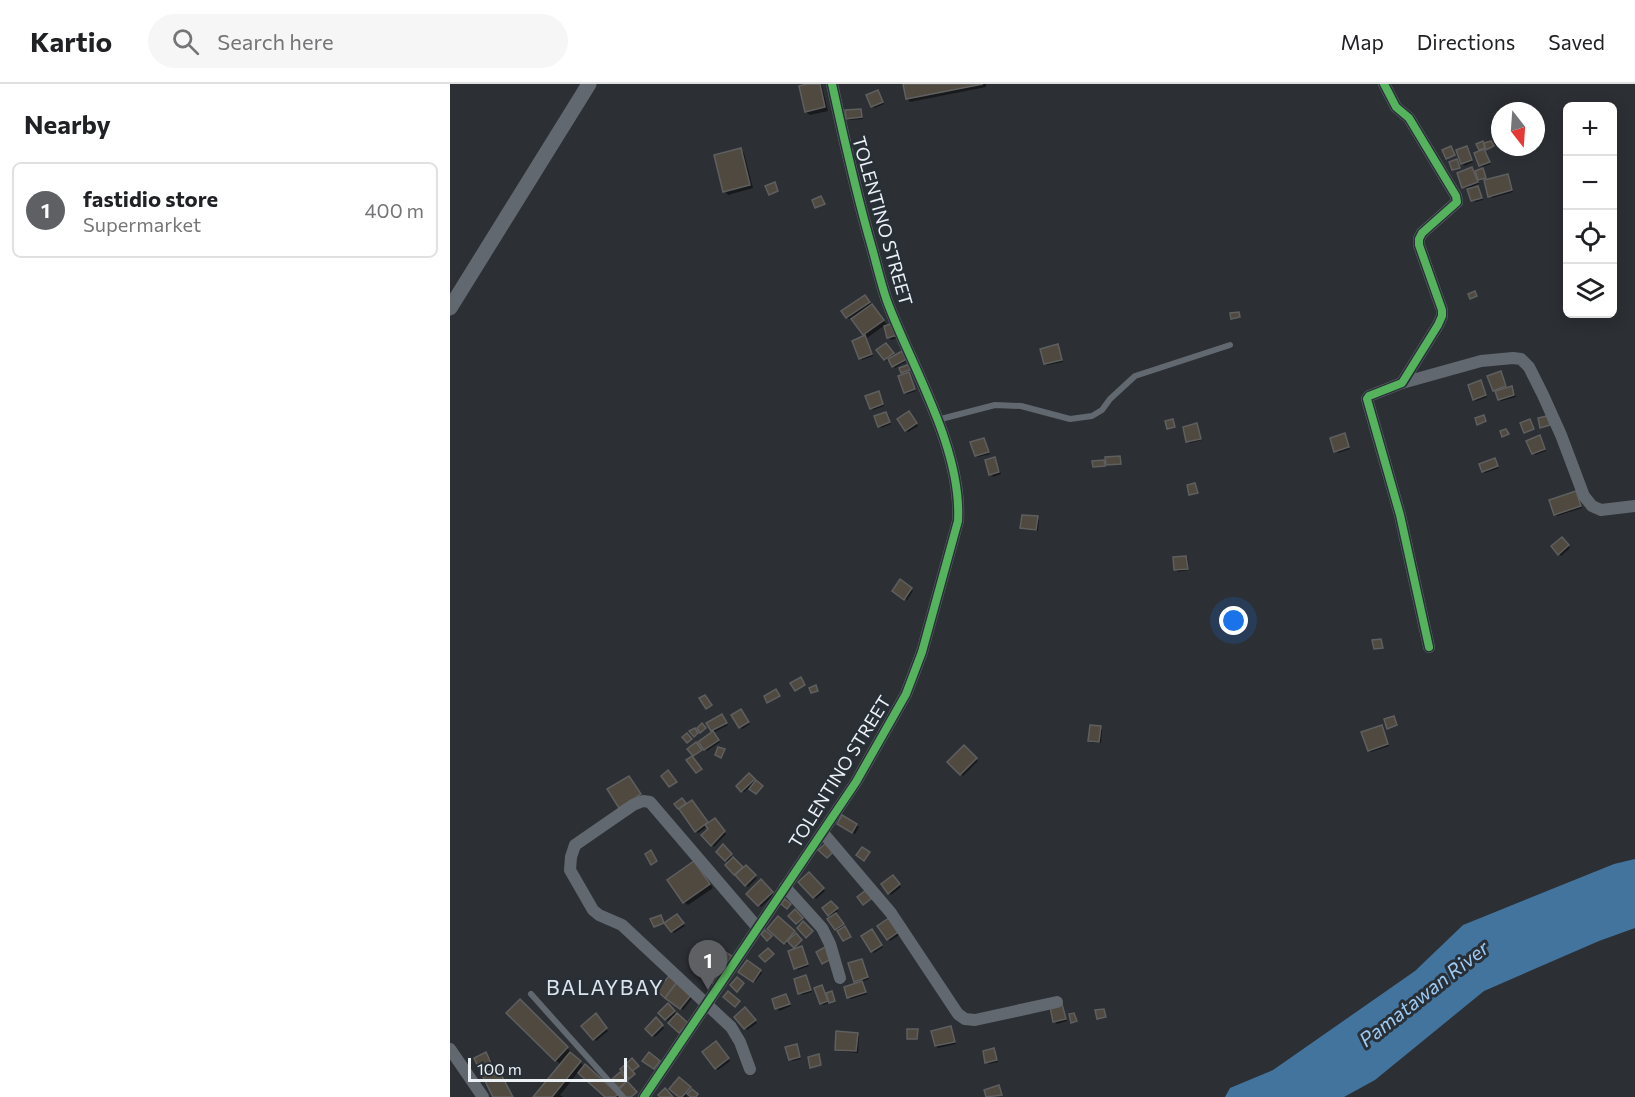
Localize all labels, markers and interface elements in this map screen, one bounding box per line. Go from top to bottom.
search box [148,14,568,68]
text: Kartio [30,24,112,58]
icon: search [169,25,202,58]
text: Search here [217,28,334,55]
text: Map [1341,29,1384,54]
text: Directions [1417,29,1515,54]
text: Saved [1548,29,1605,54]
north arrow [1491,102,1545,156]
map controls [1563,102,1617,318]
button: + [1563,102,1617,156]
text: Nearby [24,108,111,139]
street label: TOLENTINO STREET [848,133,918,308]
button: − [1563,156,1617,210]
text: fastidio store [83,185,218,212]
text: 1 [41,198,50,222]
text: 400 m [365,198,424,222]
button: locate [1563,210,1617,264]
text: Supermarket [83,212,201,236]
button: layers [1563,264,1617,318]
your location [1219,606,1248,635]
street label: TOLENTINO STREET [783,691,895,852]
water label: Pamatawan River [1354,935,1494,1051]
pin: 1 [688,940,728,990]
district label: BALAYBAY [546,974,664,999]
scale bar [468,1055,627,1082]
text: 100 m [477,1059,522,1078]

